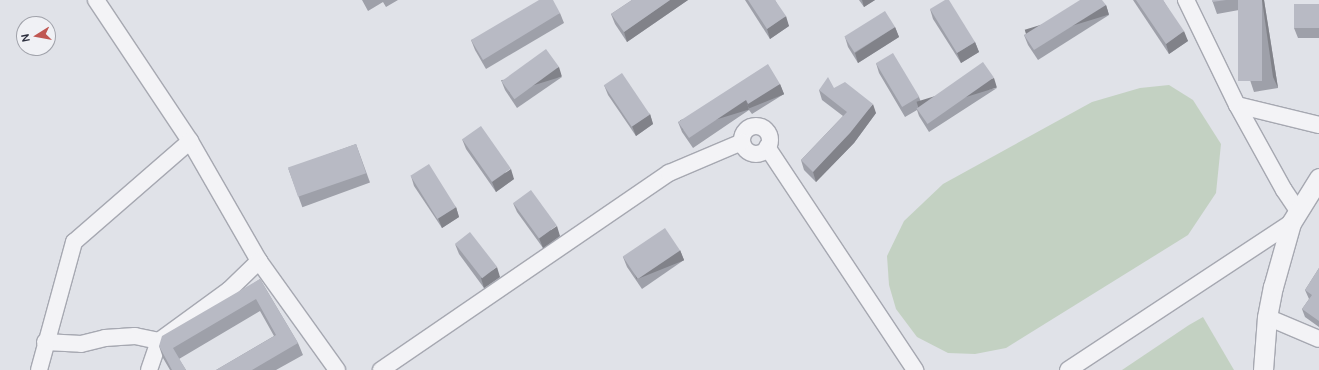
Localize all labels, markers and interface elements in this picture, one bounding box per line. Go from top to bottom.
north arrow [16,16,56,56]
text: N [19,33,32,43]

